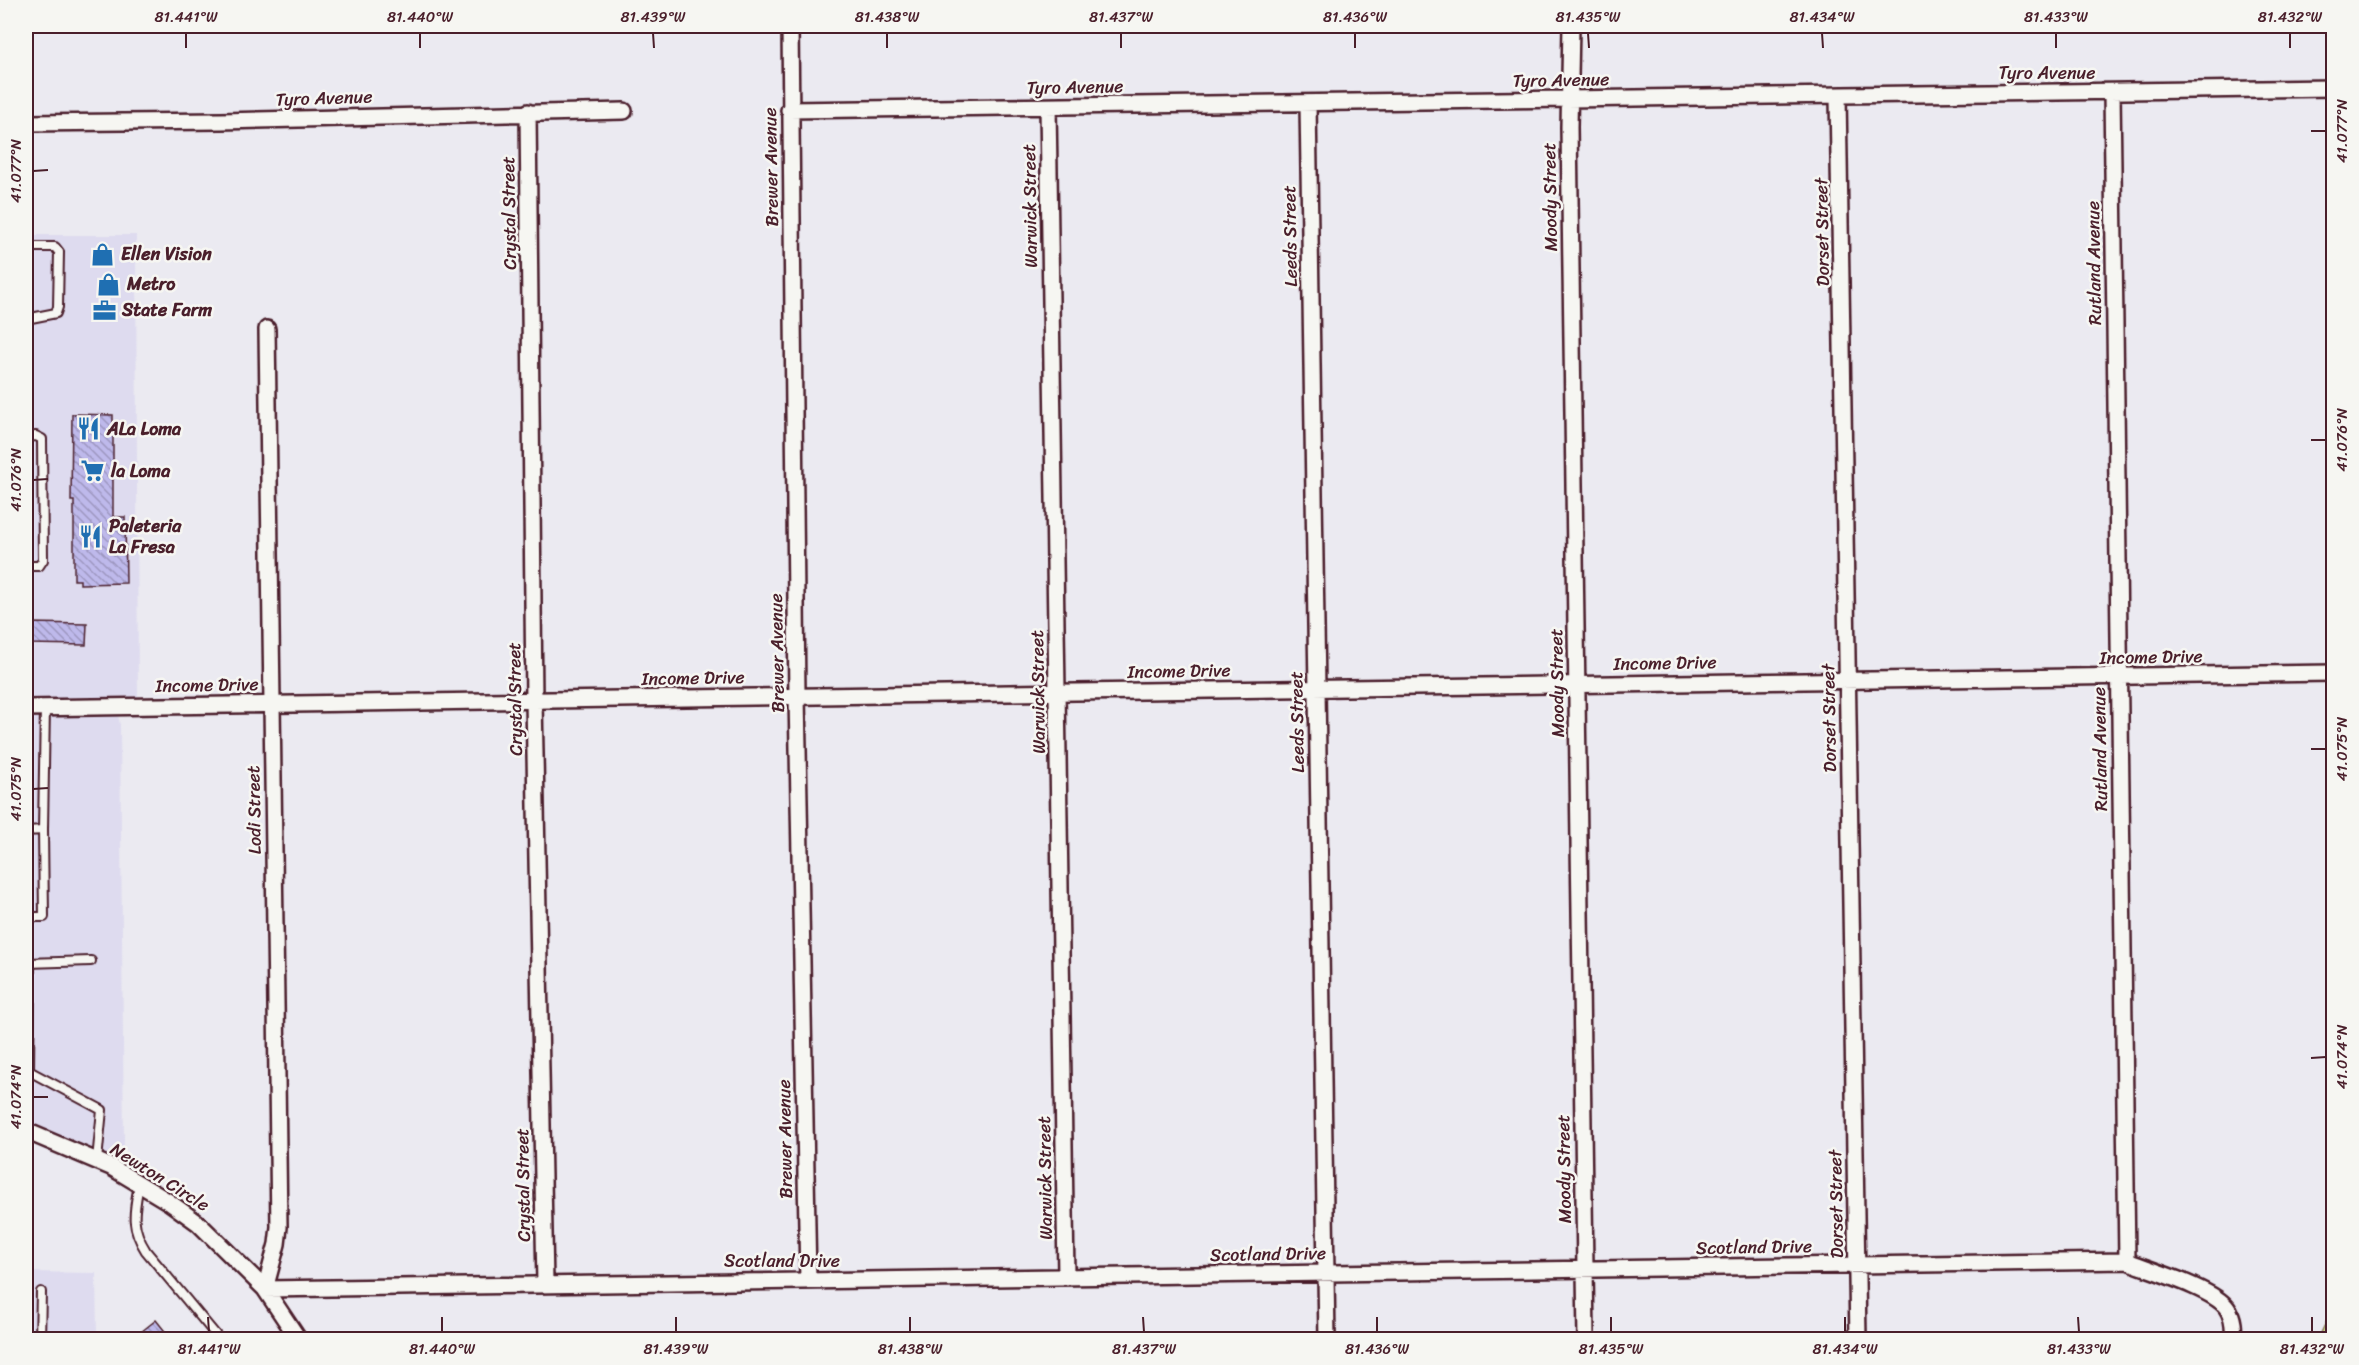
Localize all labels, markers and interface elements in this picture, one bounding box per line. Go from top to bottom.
text: 81.441°W [154,4,218,30]
text: 81.440°W [387,4,454,30]
text: 81.439°W [621,4,686,30]
text: 81.438°W [855,4,920,30]
text: 81.437°W [1089,4,1154,30]
text: 81.436°W [1323,4,1387,30]
text: 81.435°W [1556,4,1621,30]
text: 81.434°W [1790,4,1855,30]
text: 81.433°W [2024,4,2088,30]
text: 81.432°W [2258,4,2323,30]
street label: Tyro Avenue [1999,57,2095,89]
street label: Tyro Avenue [1512,63,1610,97]
street label: Tyro Avenue [1026,70,1124,104]
street label: Tyro Avenue [275,80,373,116]
text: 41.077°N [2329,99,2355,163]
street label: Brewer Avenue [754,107,788,227]
text: 41.077°N [3,139,29,203]
street label: Moody Street [1533,142,1567,252]
street label: Warwick Street [1013,144,1047,268]
street label: Crystal Street [492,156,526,270]
street label: Dorset Street [1805,177,1839,287]
street label: Leeds Street [1273,185,1307,287]
street label: Rutland Avenue [2077,201,2111,325]
place label: Ellen Vision [121,238,212,270]
shop icon: Ellen Vision [90,241,116,267]
place label: Metro [126,268,176,300]
shop icon: Metro [96,271,122,297]
place label: State Farm [121,294,212,326]
office icon: State Farm [91,297,117,323]
text: 41.076°N [2329,408,2355,472]
place label: ALa Loma [106,413,182,445]
restaurant icon: ALa Loma [76,416,102,442]
text: 41.076°N [3,448,29,512]
place label: la Loma [110,455,171,487]
supermarket icon: la Loma [80,458,106,484]
place label: Paleteria La Fresa [109,510,182,563]
restaurant icon: Paleteria La Fresa [78,523,104,549]
street label: Brewer Avenue [760,593,794,713]
street label: Moody Street [1540,628,1574,738]
street label: Warwick Street [1021,630,1055,754]
street label: Income Drive [2098,640,2203,674]
street label: Crystal Street [498,642,532,756]
street label: Income Drive [1612,646,1717,680]
street label: Income Drive [1126,654,1231,688]
street label: Income Drive [640,661,745,695]
street label: Dorset Street [1812,663,1846,773]
street label: Income Drive [154,668,259,702]
street label: Leeds Street [1280,671,1314,773]
street label: Rutland Avenue [2083,687,2117,811]
text: 41.075°N [2329,716,2355,781]
text: 41.075°N [3,756,29,821]
street label: Lodi Street [237,765,271,855]
text: 41.074°N [2329,1024,2355,1089]
text: 41.074°N [3,1064,29,1129]
street label: Brewer Avenue [768,1079,802,1199]
street label: Moody Street [1547,1114,1581,1224]
street label: Warwick Street [1028,1116,1062,1240]
street label: Crystal Street [506,1128,540,1242]
street label: Newton Circle [104,1134,216,1220]
street label: Dorset Street [1819,1149,1853,1259]
street label: Scotland Drive [1696,1230,1812,1264]
street label: Scotland Drive [1210,1237,1326,1271]
street label: Scotland Drive [724,1245,840,1277]
text: 81.441°W [177,1336,241,1362]
text: 81.440°W [409,1336,476,1362]
text: 81.439°W [644,1336,709,1362]
text: 81.438°W [878,1336,943,1362]
text: 81.437°W [1112,1336,1177,1362]
text: 81.436°W [1345,1336,1409,1362]
text: 81.435°W [1579,1336,1644,1362]
text: 81.434°W [1813,1336,1878,1362]
text: 81.433°W [2047,1336,2111,1362]
text: 81.432°W [2280,1336,2345,1362]

